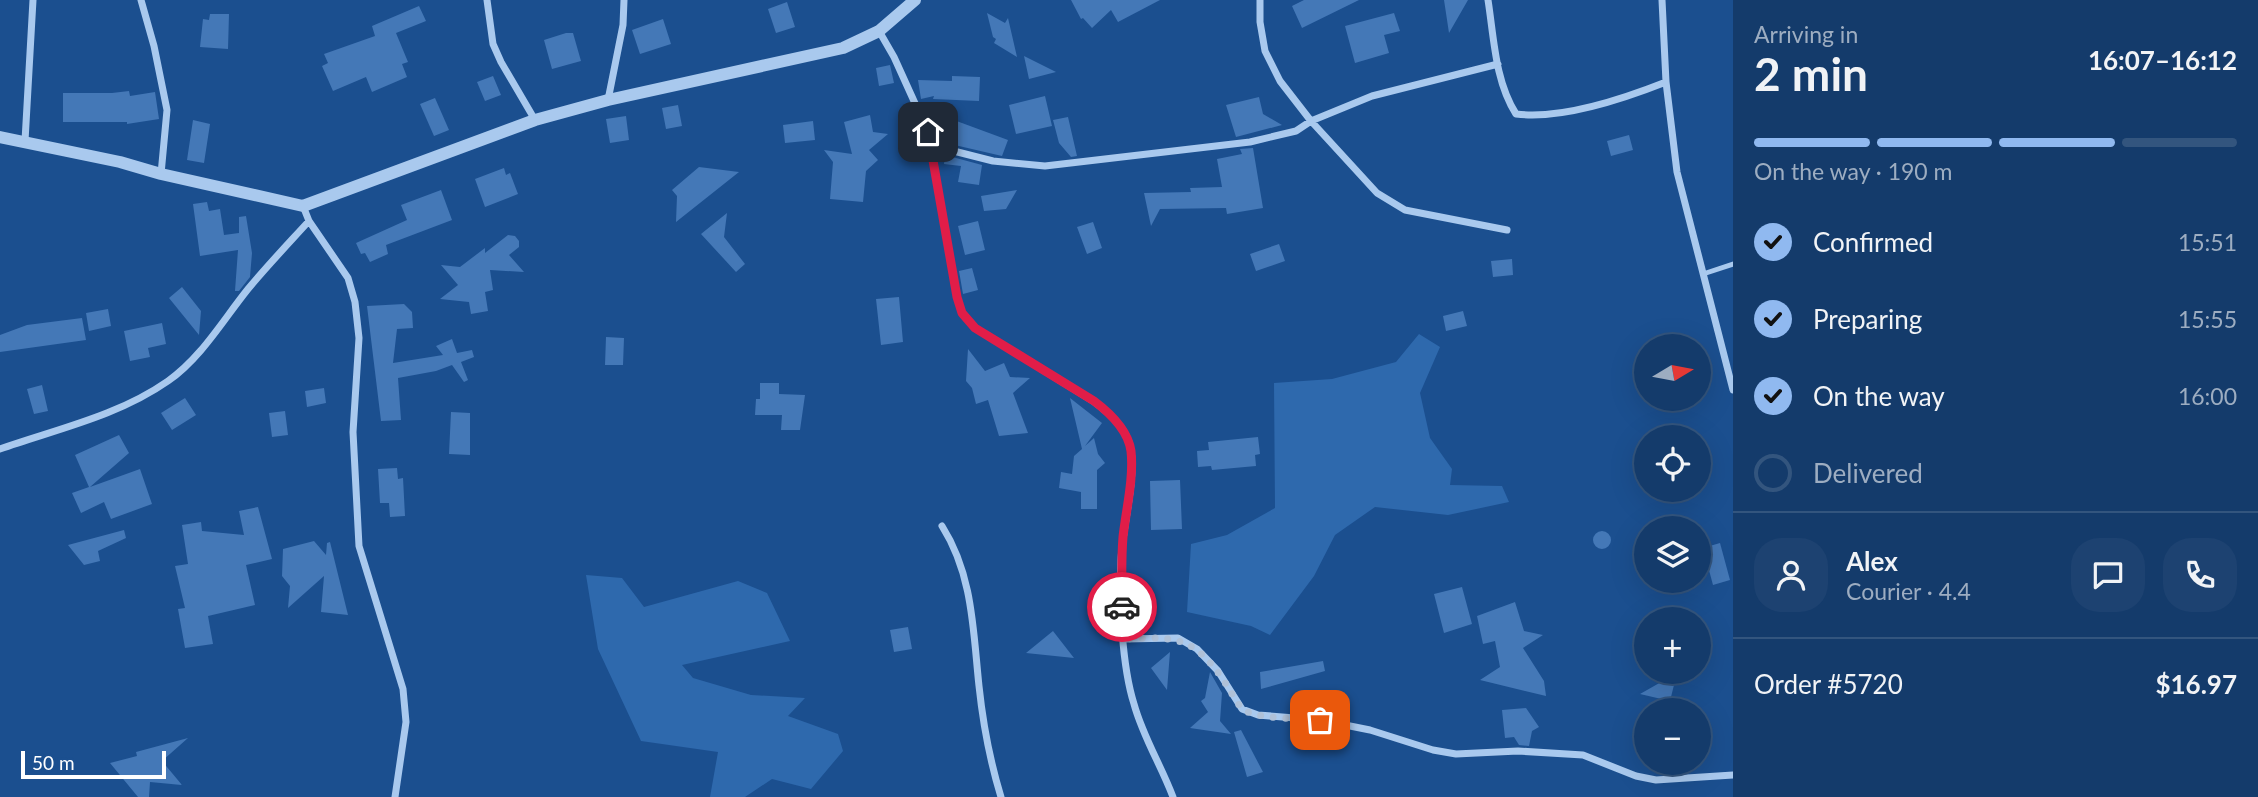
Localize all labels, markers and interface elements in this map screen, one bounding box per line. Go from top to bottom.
text: Arriving in [1754,20,1858,48]
text: 16:07–16:12 [2088,44,2237,76]
text: 2 min [1754,46,1868,101]
pin [898,102,958,162]
icon: home [909,113,947,151]
text: On the way · 190 m [1754,157,1953,185]
icon: check [1754,223,1792,261]
text: Confirmed [1813,226,1933,258]
text: 15:51 [2178,228,2237,256]
icon: check [1754,300,1792,338]
text: Preparing [1813,303,1922,335]
text: 15:55 [2178,305,2237,333]
north arrow [1634,334,1712,411]
map controls [1634,334,1711,775]
icon: check [1754,377,1792,415]
text: On the way [1813,380,1945,412]
text: 16:00 [2178,382,2237,410]
button: locate [1634,425,1711,502]
text: Delivered [1813,457,1923,489]
button: layers [1634,516,1711,593]
button: person [1754,538,1828,612]
button: chat [2071,538,2145,612]
button: phone [2163,538,2237,612]
text: Alex [1846,545,1898,577]
courier [1087,572,1157,642]
text: Courier · 4.4 [1846,577,1971,605]
icon: car [1103,588,1141,626]
button: + [1634,607,1711,684]
text: Order #5720 [1754,668,1903,700]
text: $16.97 [2155,668,2237,700]
pin [1290,690,1350,750]
button: − [1634,698,1711,775]
icon: bag [1301,701,1339,739]
scale bar [21,748,166,780]
text: 50 m [32,751,75,774]

